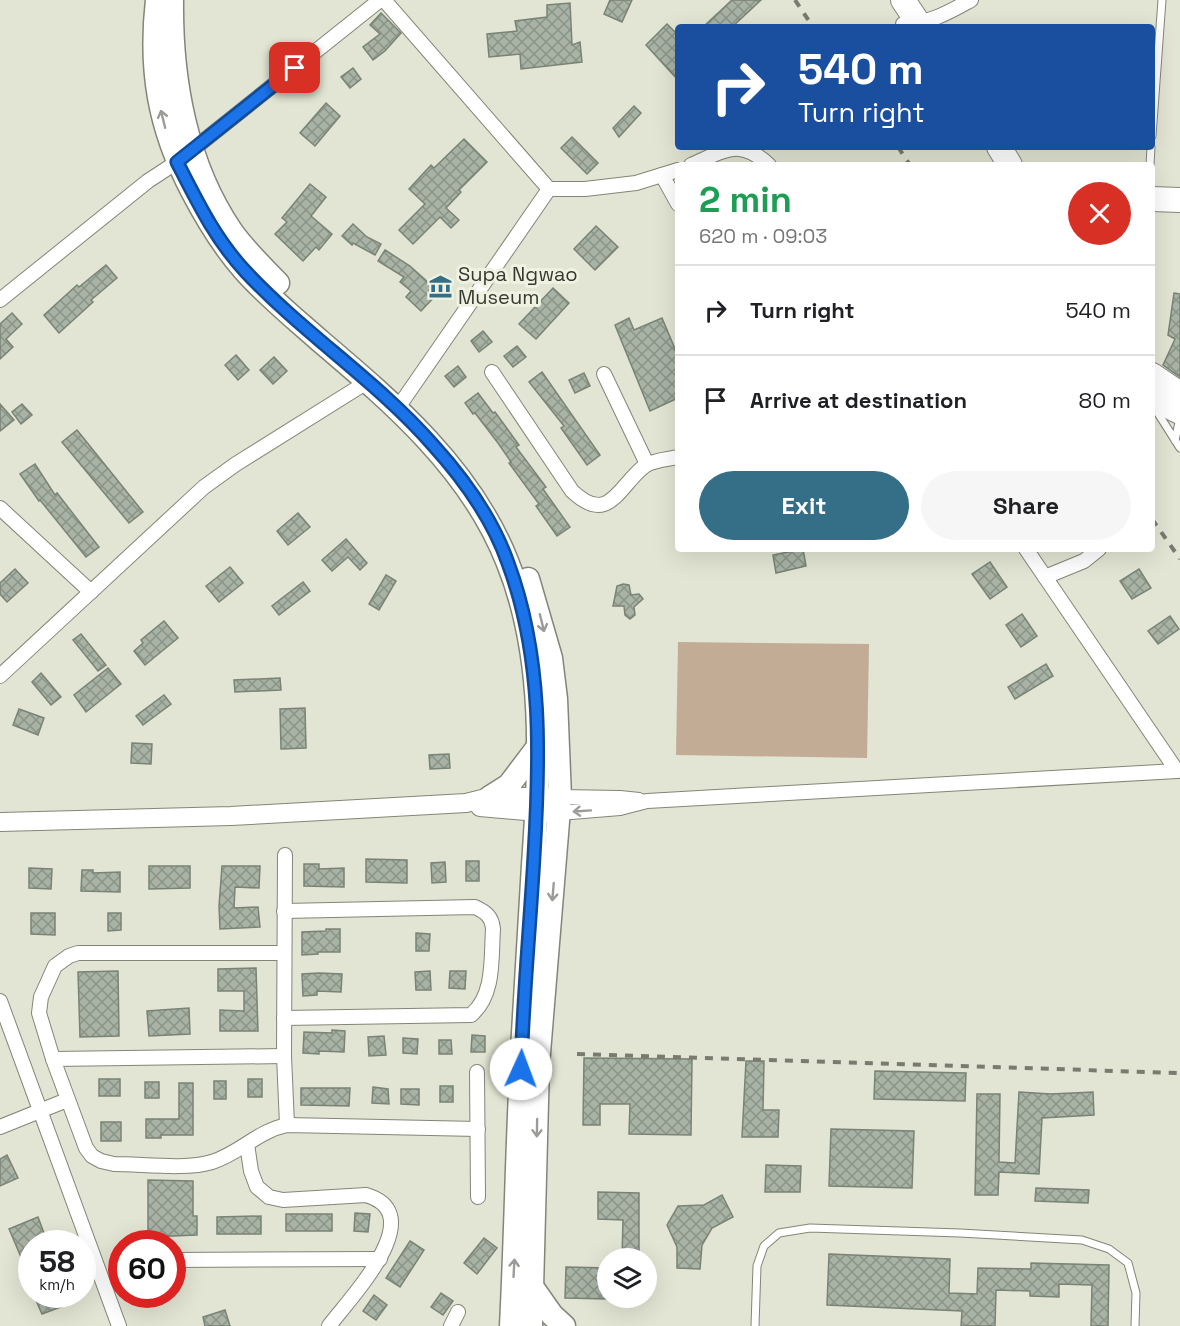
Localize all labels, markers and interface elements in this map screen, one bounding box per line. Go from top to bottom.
pin [269,42,320,93]
text: 540 m [798,43,924,96]
icon: right [699,48,777,126]
icon: arrive [278,51,311,84]
text: Turn right [798,95,925,130]
one-way arrow [157,110,169,129]
text: 2 min [699,177,792,223]
button: close [1068,182,1131,245]
text: 620 m · 09:03 [699,223,827,249]
place label: Supa Ngwao Museum [458,261,578,310]
museum icon: Supa Ngwao Museum [427,273,453,299]
icon: right [699,294,732,327]
text: Turn right [750,296,855,324]
text: 540 m [1065,296,1131,324]
icon: arrive [699,384,732,417]
text: Arrive at destination [750,386,967,414]
text: 80 m [1079,386,1131,414]
button: Exit [699,471,909,540]
button: Share [921,471,1131,540]
one-way arrow [536,614,548,633]
one-way arrow [573,806,593,817]
one-way arrow [547,881,558,901]
position arrow [489,1037,553,1101]
one-way arrow [531,1118,542,1138]
speed limit sign: 60 [108,1230,186,1308]
text: 58 [39,1242,75,1281]
map controls [597,1248,657,1308]
button: layers [597,1248,657,1308]
one-way arrow [509,1258,520,1278]
text: km/h [39,1275,75,1294]

